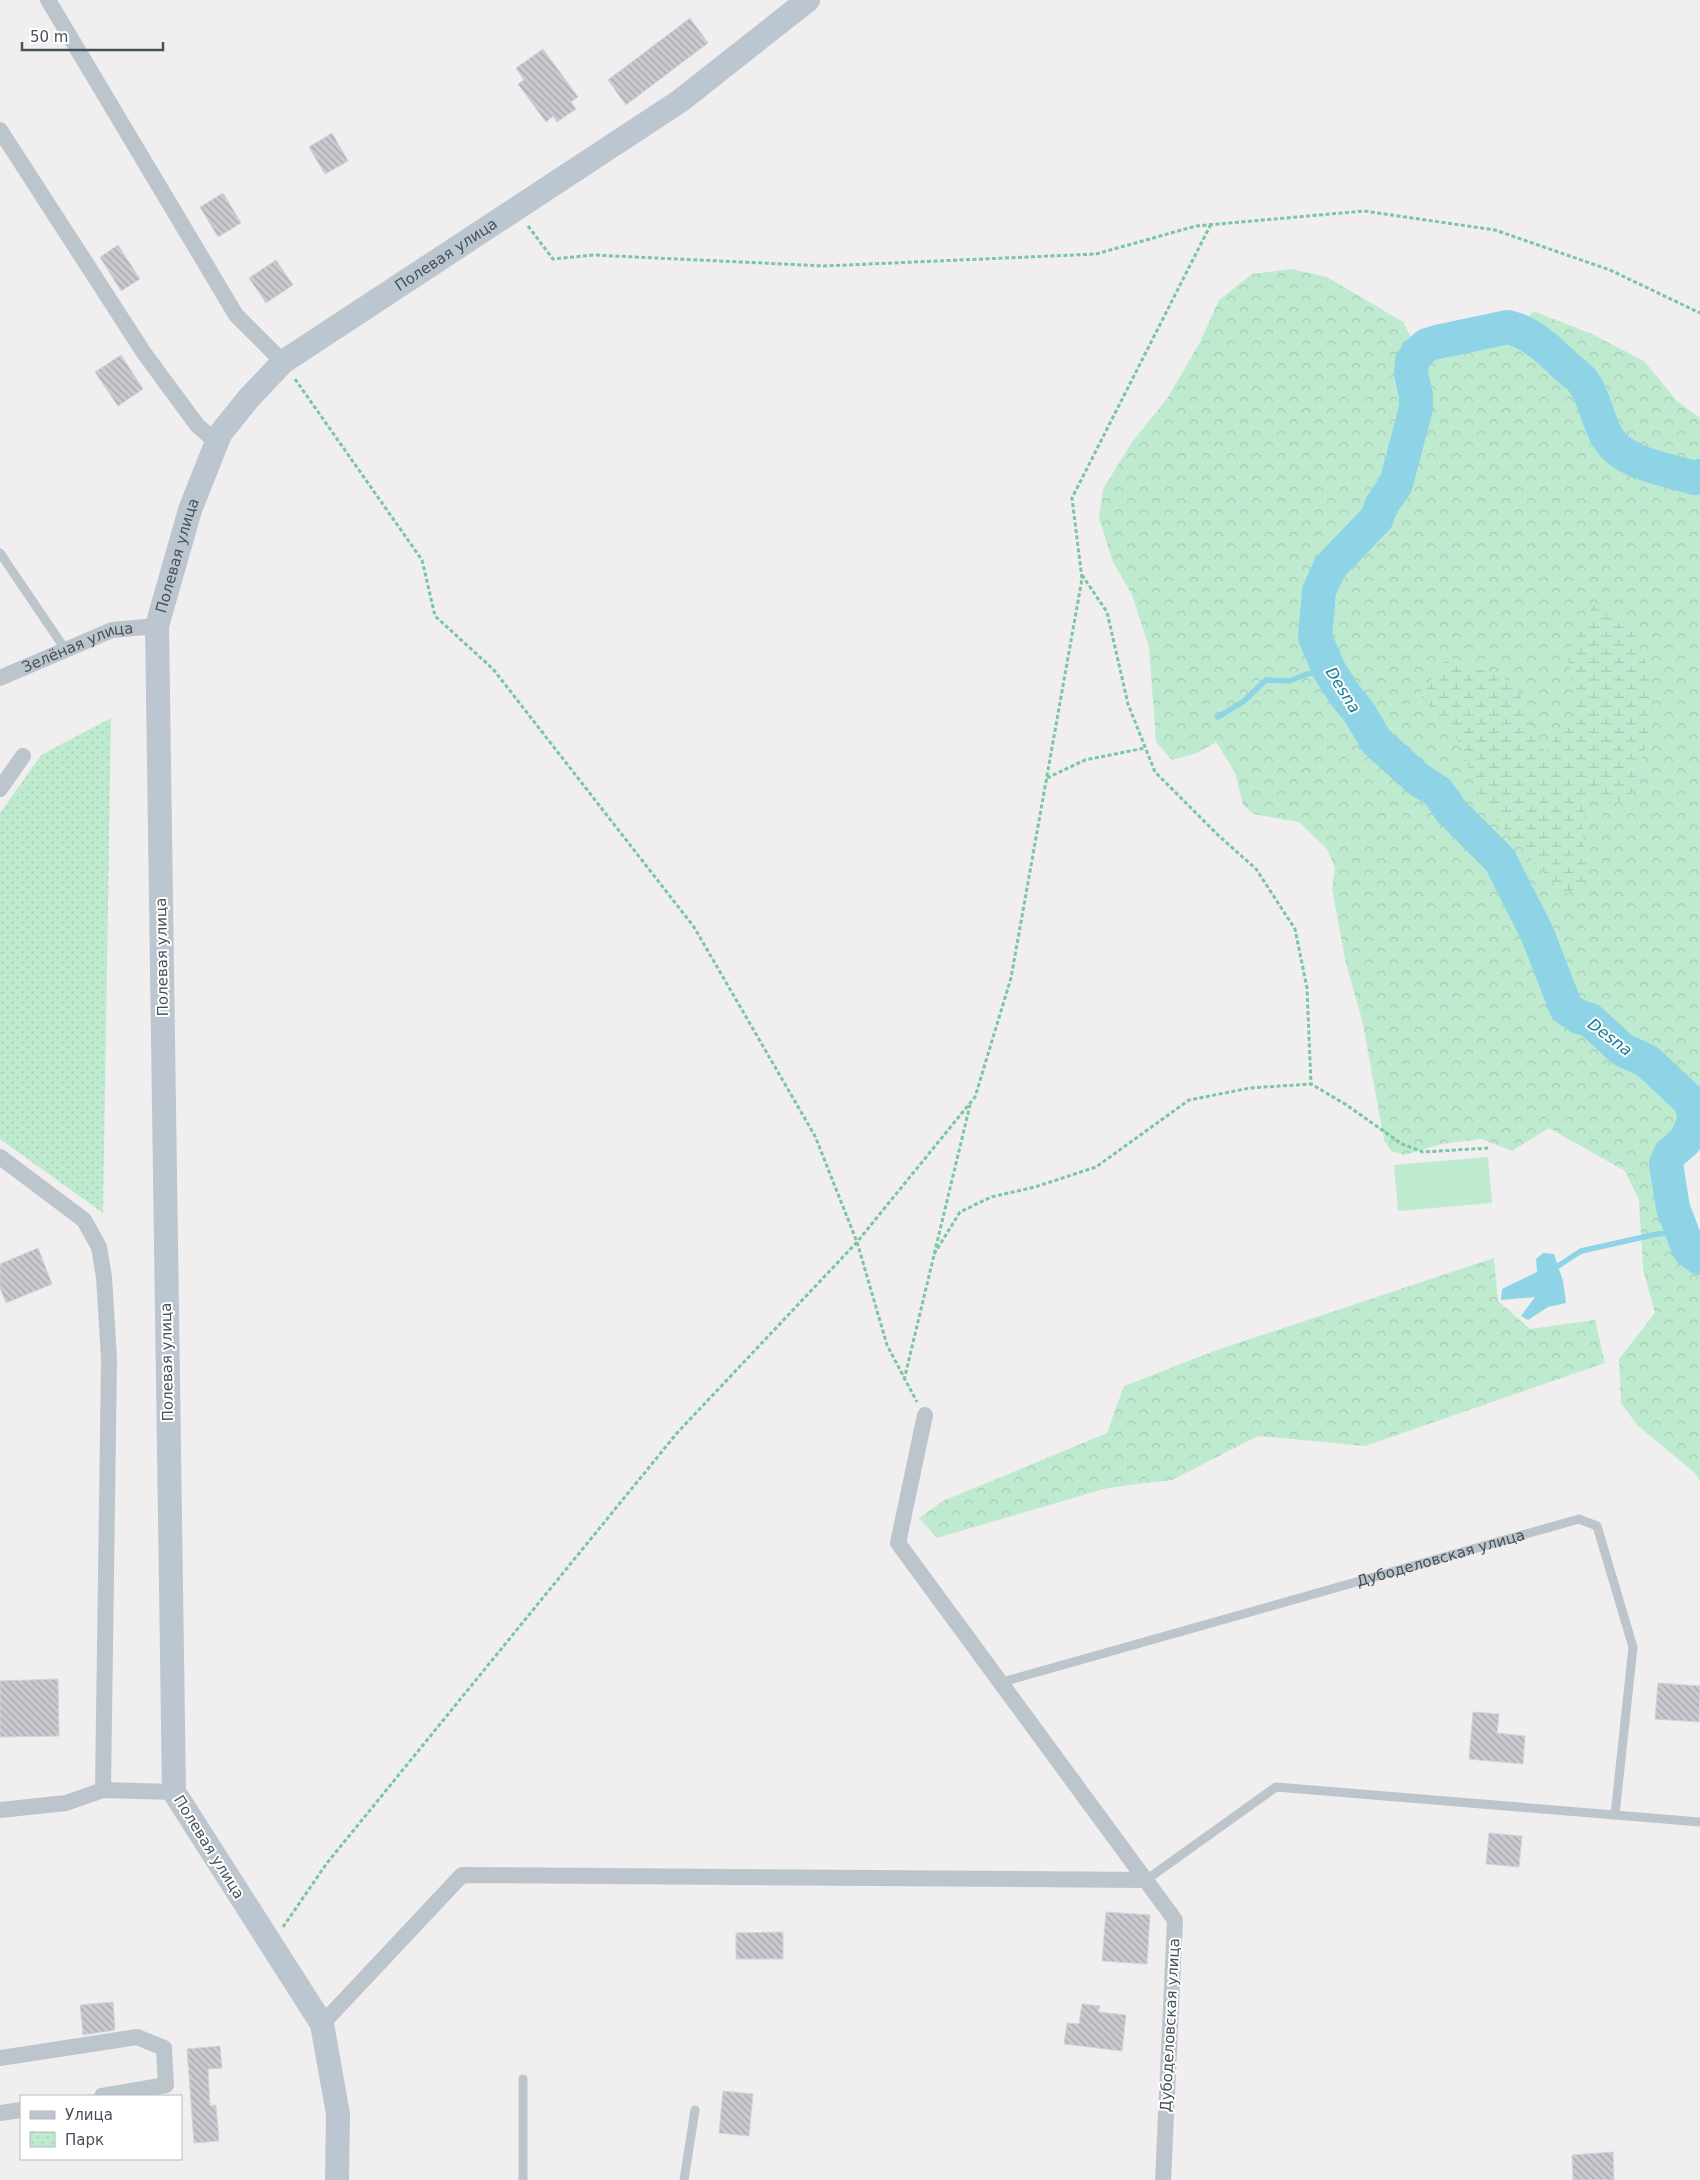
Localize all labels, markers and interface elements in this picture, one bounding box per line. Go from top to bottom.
scale bar [22,20,164,52]
text: 50 m [30,28,68,46]
street label: Полевая улица [392,215,501,295]
street label: Полевая улица [152,495,203,615]
street label: Зелёная улица [19,619,134,676]
water label: Desna [1322,664,1364,716]
street label: Полевая улица [152,897,172,1017]
water label: Desna [1584,1014,1636,1060]
street label: Полевая улица [157,1302,177,1422]
street label: Дубоделовская улица [1354,1526,1527,1590]
street label: Полевая улица [170,1792,248,1902]
street label: Дубоделовская улица [1156,1938,1184,2112]
legend [20,2095,182,2160]
text: Улица [65,2106,113,2124]
text: Парк [65,2131,104,2149]

